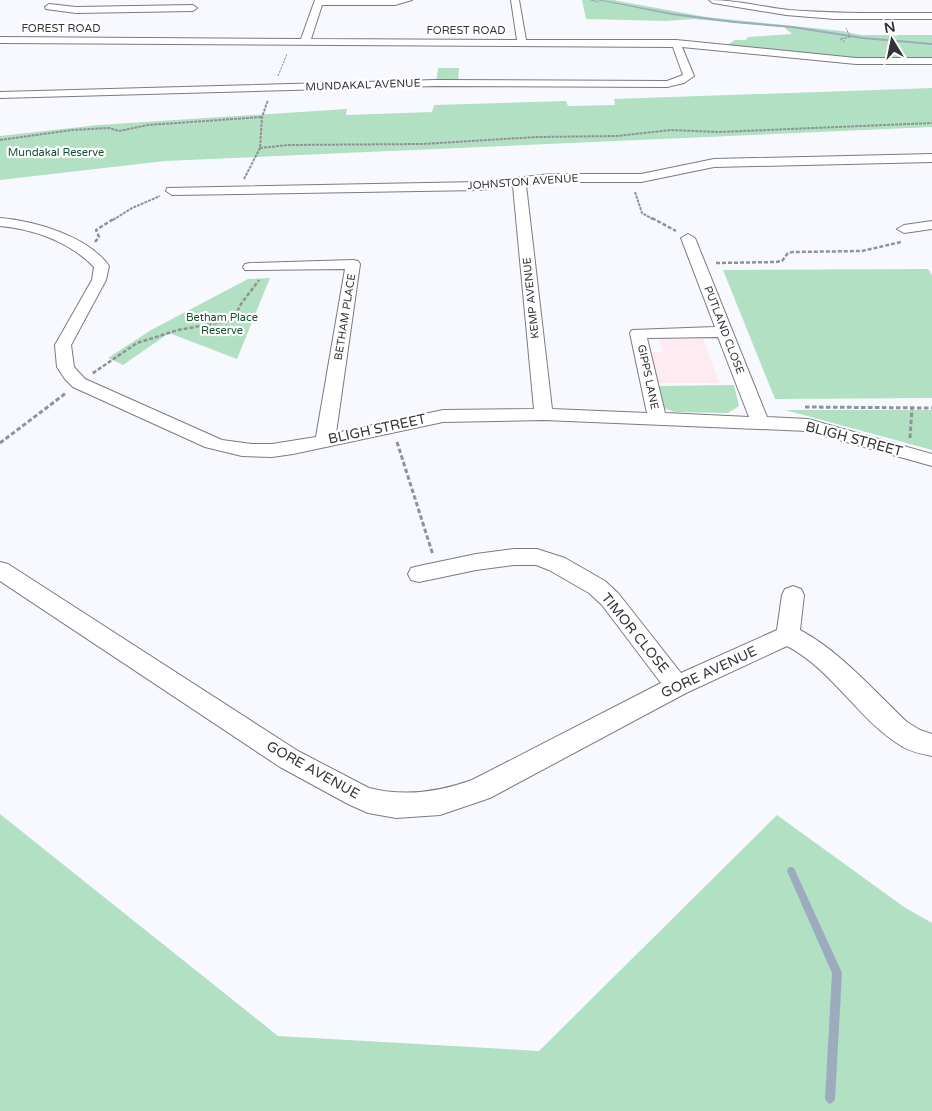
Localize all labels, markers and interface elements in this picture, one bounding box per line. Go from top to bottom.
north arrow [867,15,917,65]
text: N [883,18,897,37]
street label: FOREST ROAD [21,22,101,35]
street label: FOREST ROAD [426,24,506,37]
street label: MUNDAKAL AVENUE [305,76,421,94]
park label: Mundakal Reserve [8,146,104,159]
street label: JOHNSTON AVENUE [467,172,579,192]
street label: KEMP AVENUE [520,257,542,339]
street label: BETHAM PLACE [332,273,358,361]
street label: PUTLAND CLOSE [701,284,747,376]
park label: Betham Place Reserve [186,311,258,337]
street label: GIPPS LANE [635,343,661,411]
street label: BLIGH STREET [327,410,428,448]
street label: BLIGH STREET [804,418,905,460]
street label: TIMOR CLOSE [598,590,672,676]
street label: GORE AVENUE [658,642,760,702]
street label: GORE AVENUE [263,737,363,803]

